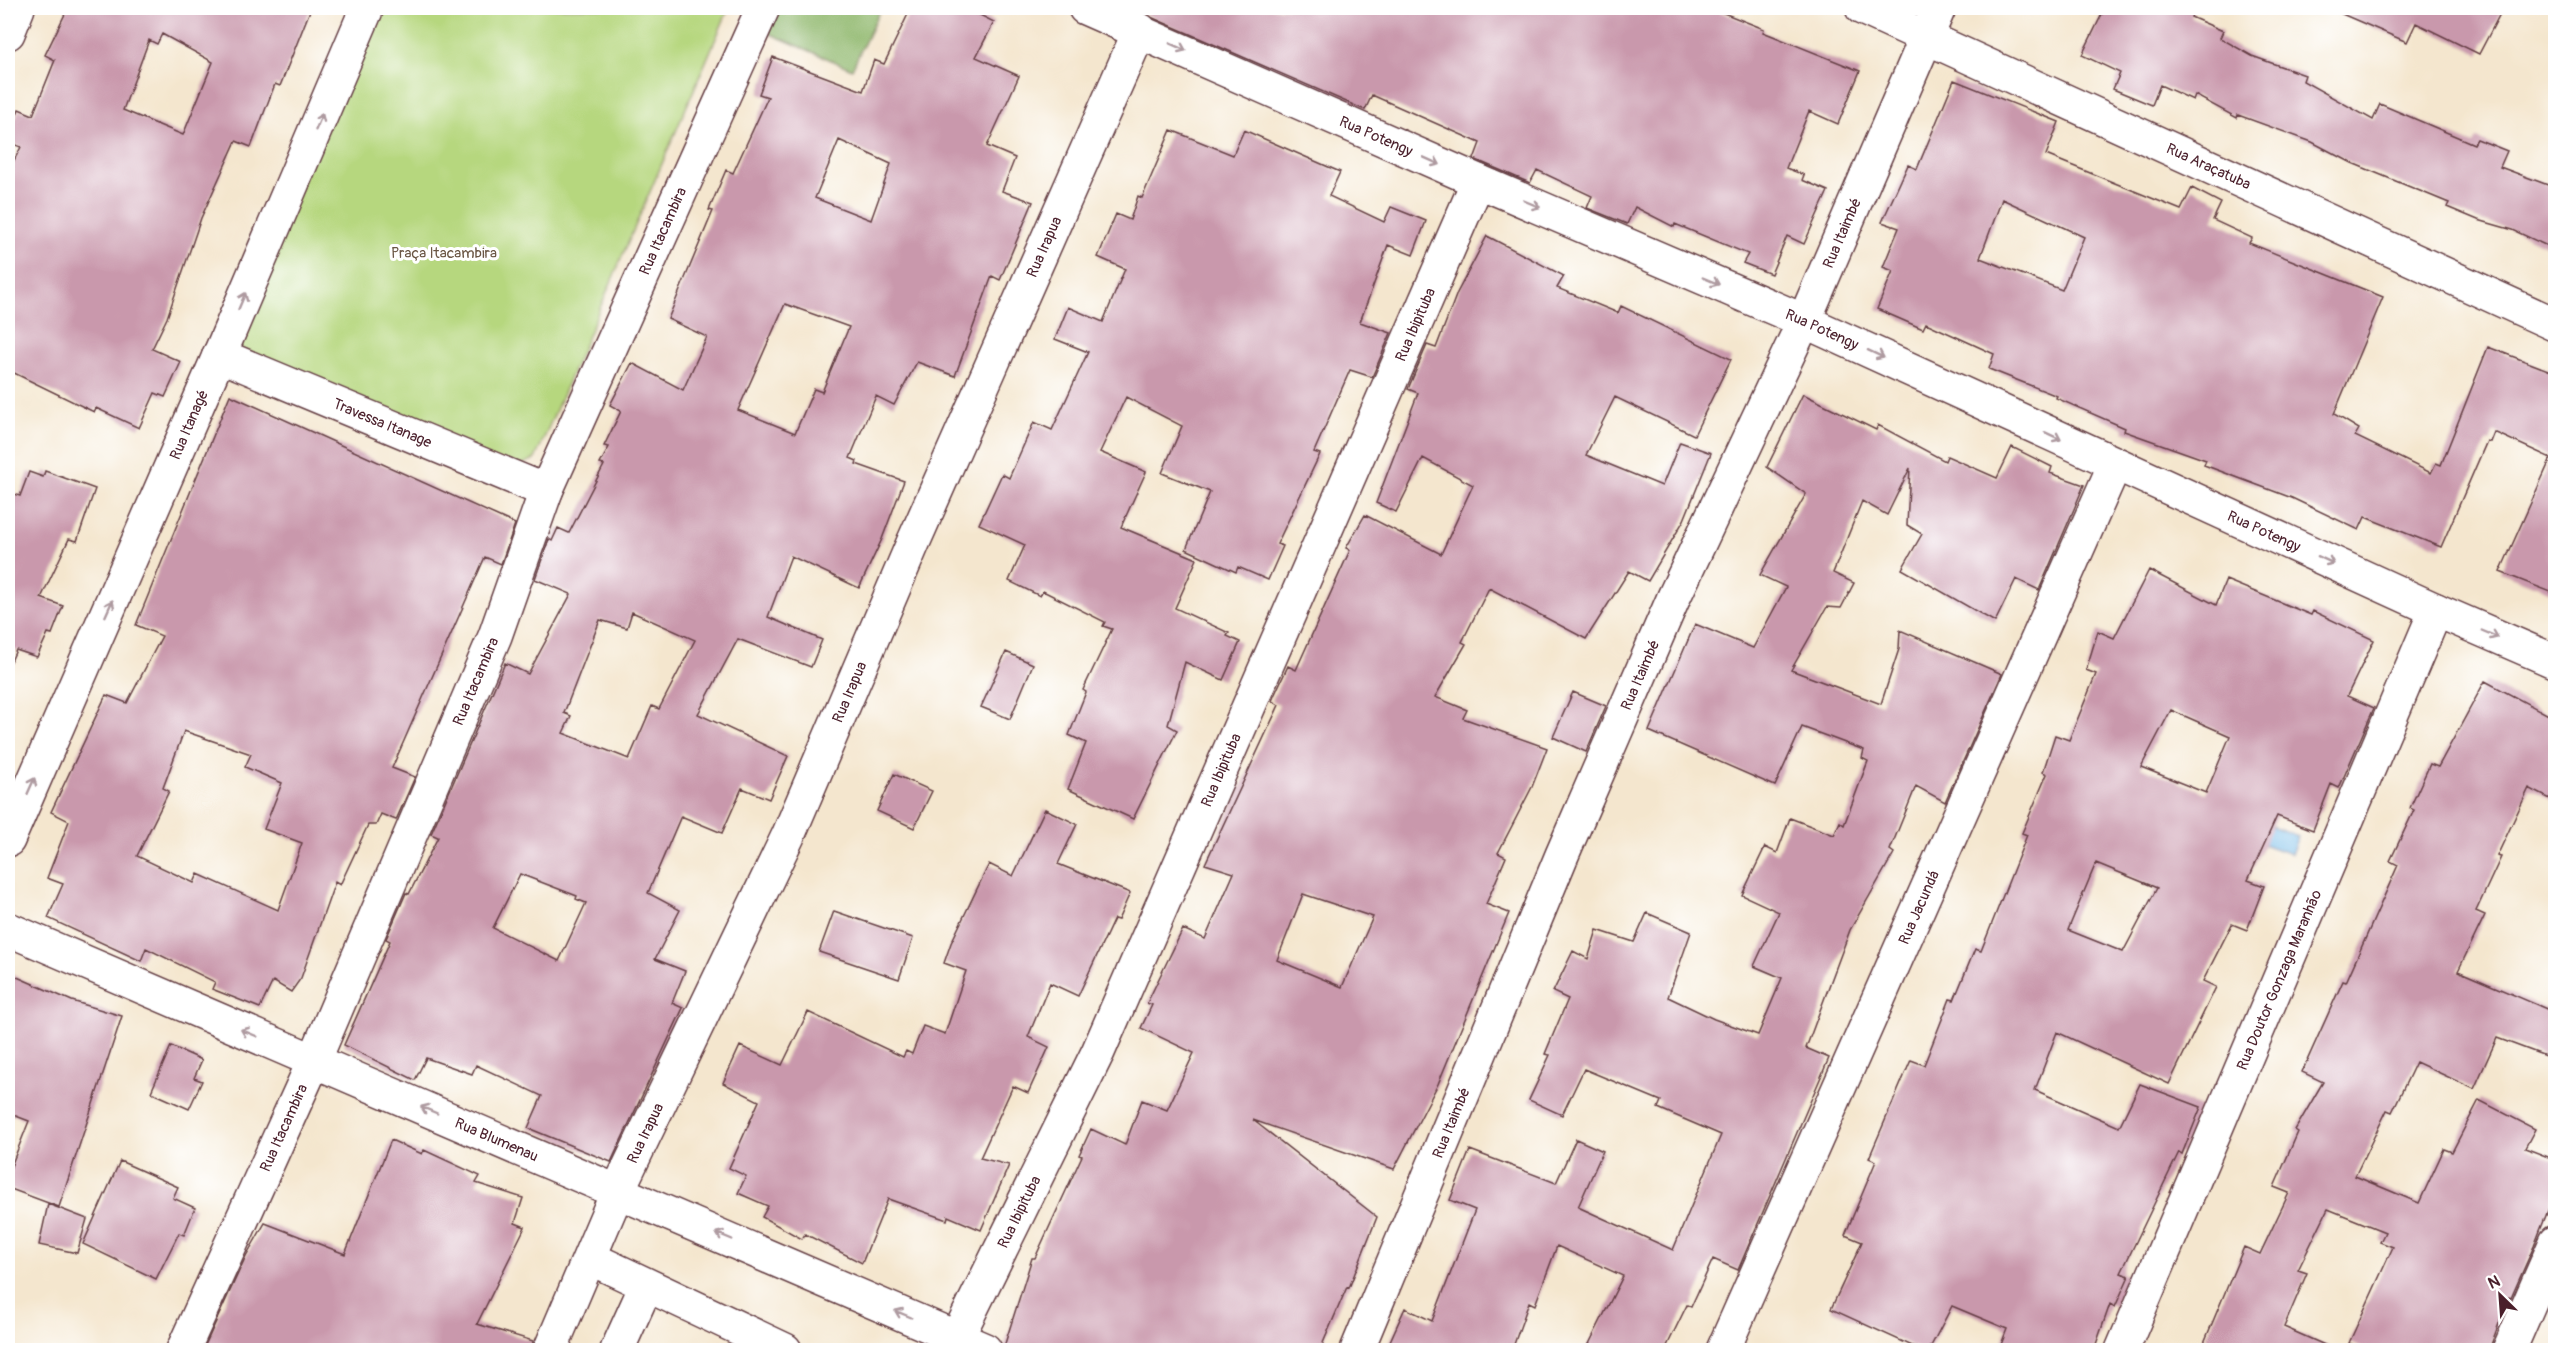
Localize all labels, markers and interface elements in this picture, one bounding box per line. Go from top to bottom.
one-way arrow [1168,41,1186,53]
street label: Rua Potengy [1336,112,1416,161]
one-way arrow [314,113,325,131]
street label: Rua Araçatuba [2163,139,2254,194]
one-way arrow [1423,155,1441,167]
street label: Rua Itacambira [635,184,691,278]
street label: Rua Itaimbé [1818,195,1866,271]
one-way arrow [1522,199,1541,210]
street label: Rua Irapua [1022,213,1066,280]
park label: Praça Itacambira [391,244,497,263]
one-way arrow [1701,276,1720,287]
street label: Rua Ibipituba [1391,285,1440,364]
one-way arrow [237,292,248,311]
street label: Rua Potengy [1782,305,1862,354]
one-way arrow [1866,349,1884,360]
street label: Rua Itanagé [165,387,213,463]
street label: Travessa Itanage [330,394,435,452]
one-way arrow [2043,430,2061,442]
street label: Rua Potengy [2224,506,2304,557]
one-way arrow [2316,555,2334,567]
one-way arrow [104,599,115,617]
one-way arrow [2480,629,2498,640]
street label: Rua Itacambira [449,634,503,728]
street label: Rua Itaimbé [1617,637,1664,713]
street label: Rua Irapua [828,659,871,726]
street label: Rua Ibipituba [1197,730,1245,810]
one-way arrow [26,778,37,796]
street label: Rua Jacundá [1894,868,1943,947]
street label: Rua Doutor Gonzaga Maranhão [2232,887,2326,1073]
one-way arrow [241,1027,259,1038]
street label: Rua Itacambira [256,1081,312,1175]
street label: Rua Itaimbé [1428,1085,1474,1161]
street label: Rua Irapua [623,1100,668,1166]
one-way arrow [420,1104,438,1115]
street label: Rua Blumenau [452,1113,541,1166]
street label: Rua Ibipituba [993,1172,1045,1251]
one-way arrow [715,1230,733,1241]
north arrow [2470,1265,2530,1325]
text: N [2485,1271,2503,1294]
one-way arrow [894,1308,912,1319]

